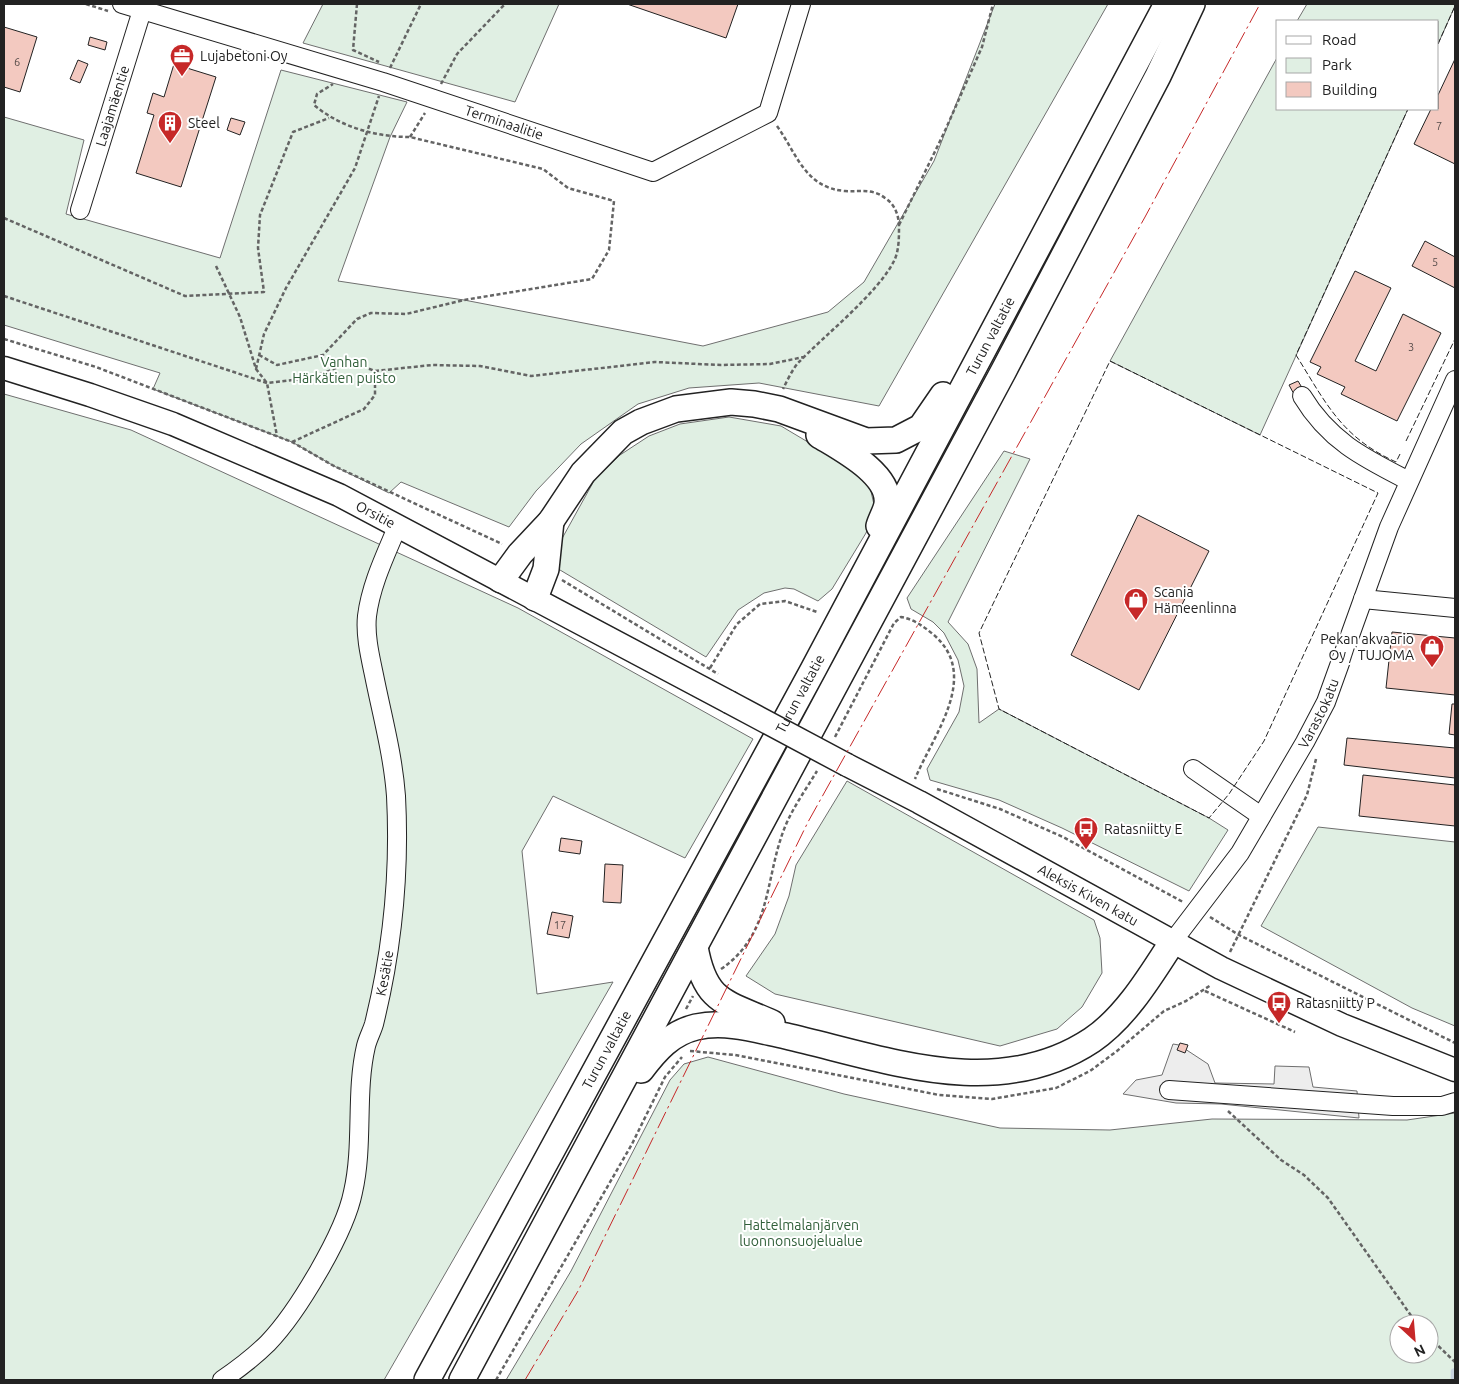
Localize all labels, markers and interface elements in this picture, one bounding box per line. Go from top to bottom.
legend [1276,20,1439,110]
text: Road [1322,31,1357,48]
office icon: Lujabetoni Oy [169,43,195,77]
place label: Lujabetoni Oy [200,48,288,64]
house number: 6 [14,56,20,68]
text: Park [1322,56,1352,73]
street label: Laajamäentie [92,64,132,148]
text: Building [1322,81,1377,98]
street label: Terminaalitie [463,102,545,143]
building icon: Steel [157,110,183,144]
place label: Steel [188,115,220,131]
house number: 7 [1436,120,1442,132]
house number: 5 [1432,256,1438,268]
street label: Turun valtatie [963,294,1018,379]
house number: 3 [1408,341,1414,353]
park label: Vanhan Härkätien puisto [292,354,396,386]
street label: Orsitie [353,497,398,531]
place label: Scania Hämeenlinna [1154,584,1237,616]
shop icon: Scania Hämeenlinna [1123,587,1149,621]
place label: Pekan akvaario Oy / TUJOMA [1320,631,1414,663]
shop icon: Pekan akvaario Oy / TUJOMA [1419,634,1445,668]
street label: Turun valtatie [772,652,828,736]
street label: Varastokatu [1295,676,1342,751]
bus stop icon: Ratasniitty E [1073,816,1099,850]
place label: Ratasniitty E [1104,821,1182,837]
street label: Aleksis Kiven katu [1035,861,1141,929]
house number: 17 [554,919,566,931]
street label: Kesätie [373,949,396,997]
bus stop icon: Ratasniitty P [1266,990,1292,1024]
place label: Ratasniitty P [1296,995,1375,1011]
street label: Turun valtatie [579,1008,634,1092]
park label: Hattelmalanjärven luonnonsuojelualue [739,1217,863,1249]
north arrow [1389,1314,1439,1364]
text: N [1411,1341,1428,1360]

